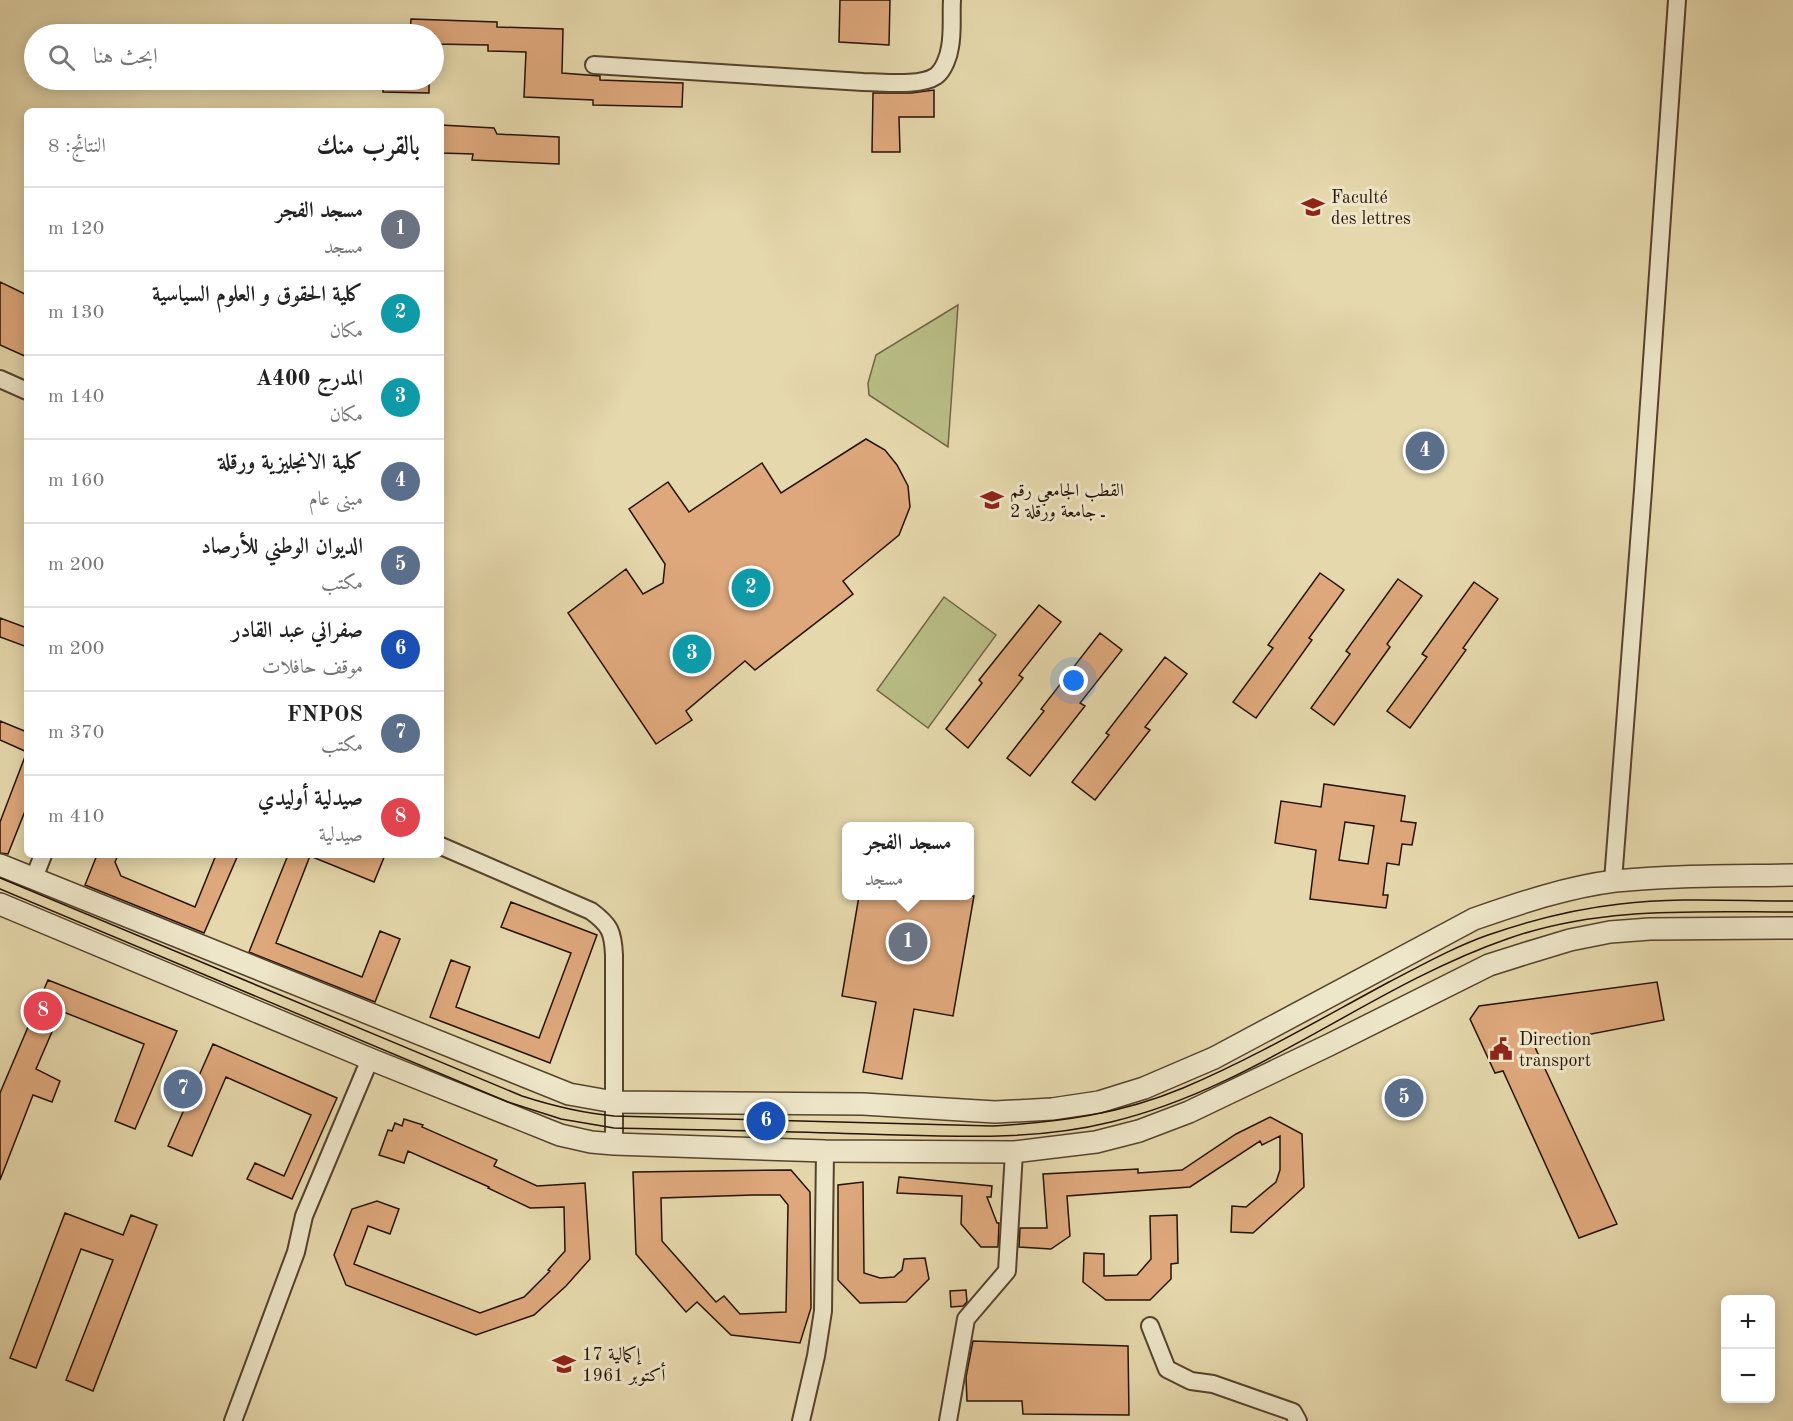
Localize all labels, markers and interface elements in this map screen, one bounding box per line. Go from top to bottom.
search box [24,24,444,90]
icon: search [45,41,78,74]
text: ابحث هنا [93,46,158,68]
text: بالقرب منك [317,134,420,160]
text: النتائج: 8 [48,137,106,157]
place label: Faculté des lettres [1331,189,1411,228]
school or university icon: Faculté des lettres [1300,194,1326,220]
text: مسجد الفجر [276,200,363,222]
text: 120 m [48,219,104,239]
text: 1 [395,219,406,239]
text: مسجد [324,238,363,258]
text: كلية الحقوق و العلوم السياسية [152,284,363,306]
text: 130 m [48,303,104,323]
text: 2 [395,303,406,323]
text: مكان [329,322,363,342]
text: المدرج A400 [256,368,363,390]
text: 140 m [48,387,104,407]
text: 3 [395,387,406,407]
text: مكان [329,406,363,426]
pin: 4 [1406,428,1444,474]
text: كلية الانجليزية ورقلة [218,452,363,474]
text: 160 m [48,471,104,491]
text: 4 [395,471,406,491]
place label: القطب الجامعي رقم 2 ـ جامعة ورقلة [1010,482,1124,522]
school or university icon: القطب الجامعي رقم 2 ـ جامعة ورقلة [979,487,1005,513]
text: مبنى عام [309,490,363,510]
text: الديوان الوطني للأرصاد [201,536,363,558]
text: 200 m [48,555,104,575]
text: 5 [395,555,406,575]
pin: 2 [732,566,771,610]
text: مكتب [321,574,363,594]
text: صفراني عبد القادر [232,620,363,642]
pin: 3 [672,632,712,676]
text: 200 m [48,639,104,659]
text: 6 [395,639,406,659]
text: موقف حافلات [262,658,363,678]
your location [1059,666,1088,695]
text: FNPOS [287,704,363,726]
text: 370 m [48,723,104,743]
text: 7 [395,723,406,743]
text: مكتب [321,736,363,756]
text: صيدلية أوليدي [258,788,363,810]
text: 410 m [48,807,104,827]
text: 8 [395,807,406,827]
popup [842,822,974,900]
text: صيدلية [319,826,363,846]
text: مسجد الفجر [864,832,952,854]
text: مسجد [864,870,904,890]
pin: 1 [888,920,928,964]
pin: 8 [24,988,63,1034]
place label: Direction transport [1519,1031,1591,1070]
public building icon: Direction transport [1488,1036,1514,1062]
pin: 7 [164,1066,202,1112]
pin: 5 [1384,1076,1424,1120]
pin: 6 [746,1098,786,1144]
map controls [1721,1295,1775,1403]
button: + [1721,1295,1775,1349]
place label: إكمالية 17 أكتوبر 1961 [582,1345,666,1386]
button: − [1721,1349,1775,1403]
school or university icon: إكمالية 17 أكتوبر 1961 [551,1351,577,1377]

